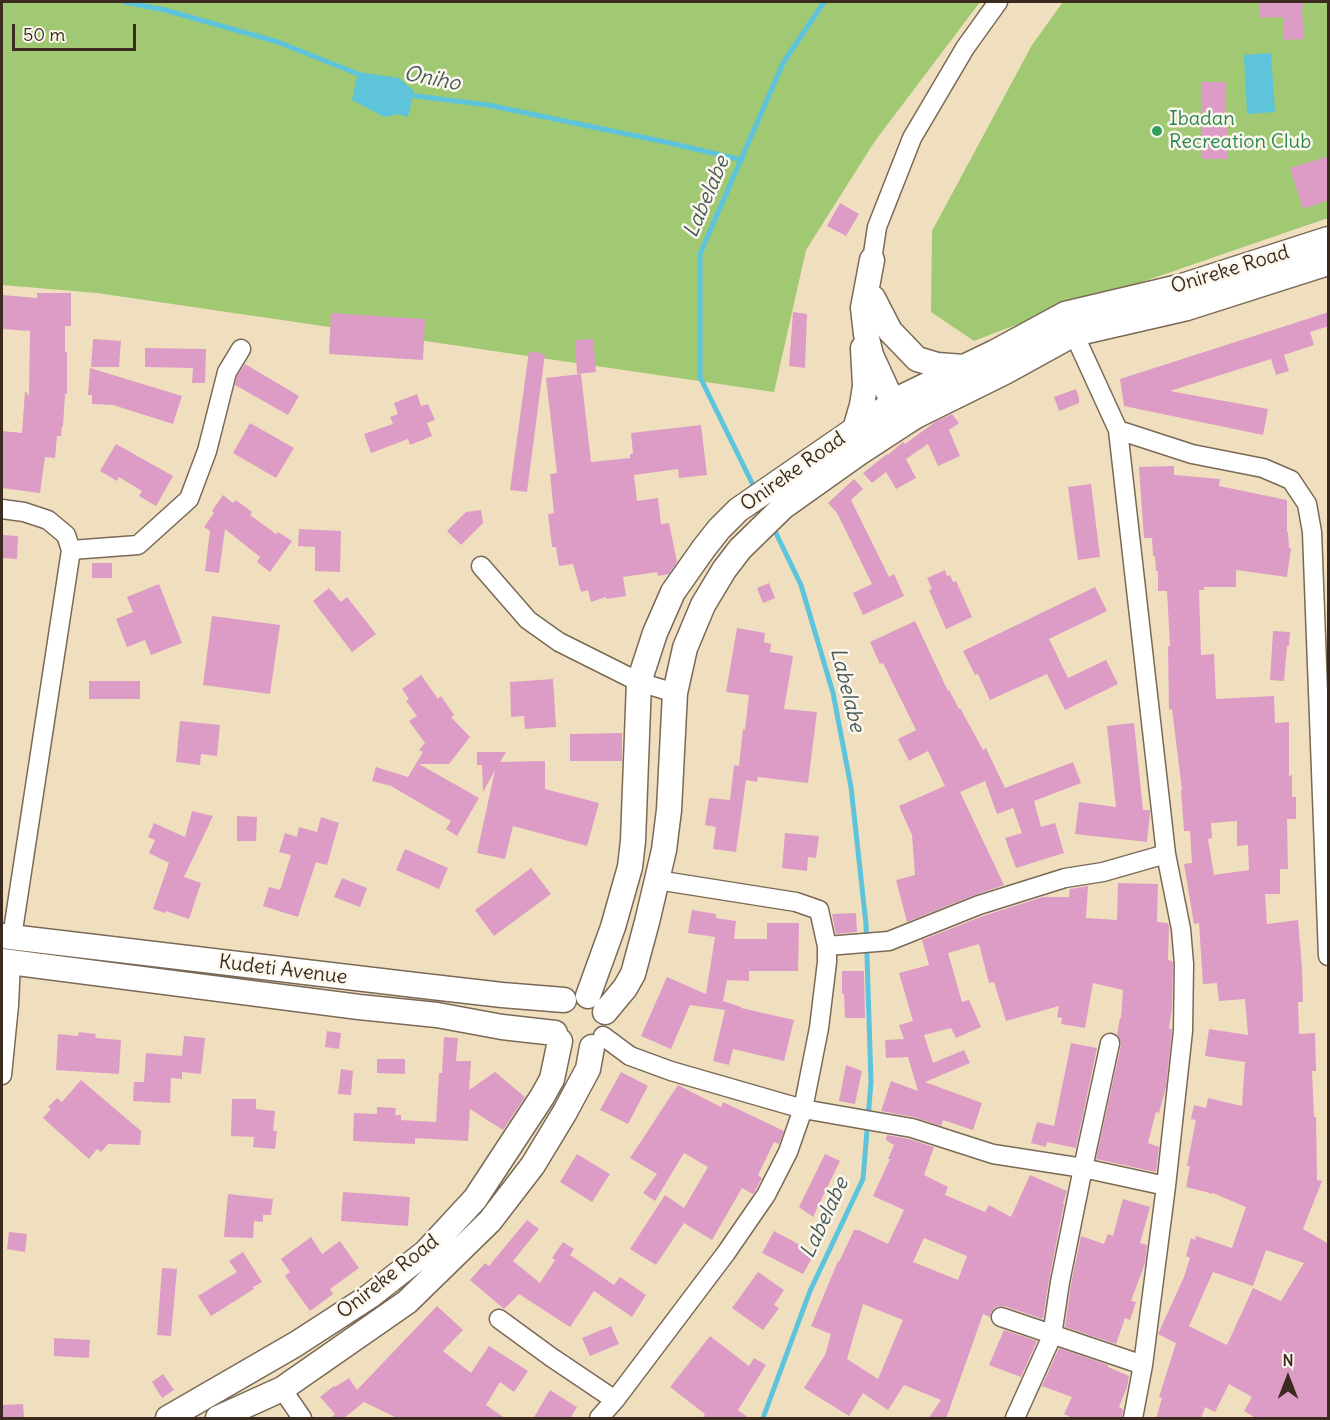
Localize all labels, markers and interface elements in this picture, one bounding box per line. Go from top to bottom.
scale bar [15,12,140,50]
text: 50 m [23,23,65,46]
water label: Oniho [402,61,462,97]
place label: Ibadan Recreation Club [1169,107,1311,154]
marker: Ibadan Recreation Club [1150,124,1164,138]
water label: Labelabe [679,153,735,241]
street label: Onireke Road [1168,241,1292,299]
street label: Onireke Road [736,427,850,517]
water label: Labelabe [824,645,870,735]
street label: Kudeti Avenue [217,950,349,990]
water label: Labelabe [795,1174,855,1262]
street label: Onireke Road [332,1230,444,1324]
north arrow [1258,1348,1318,1408]
text: N [1282,1350,1294,1370]

